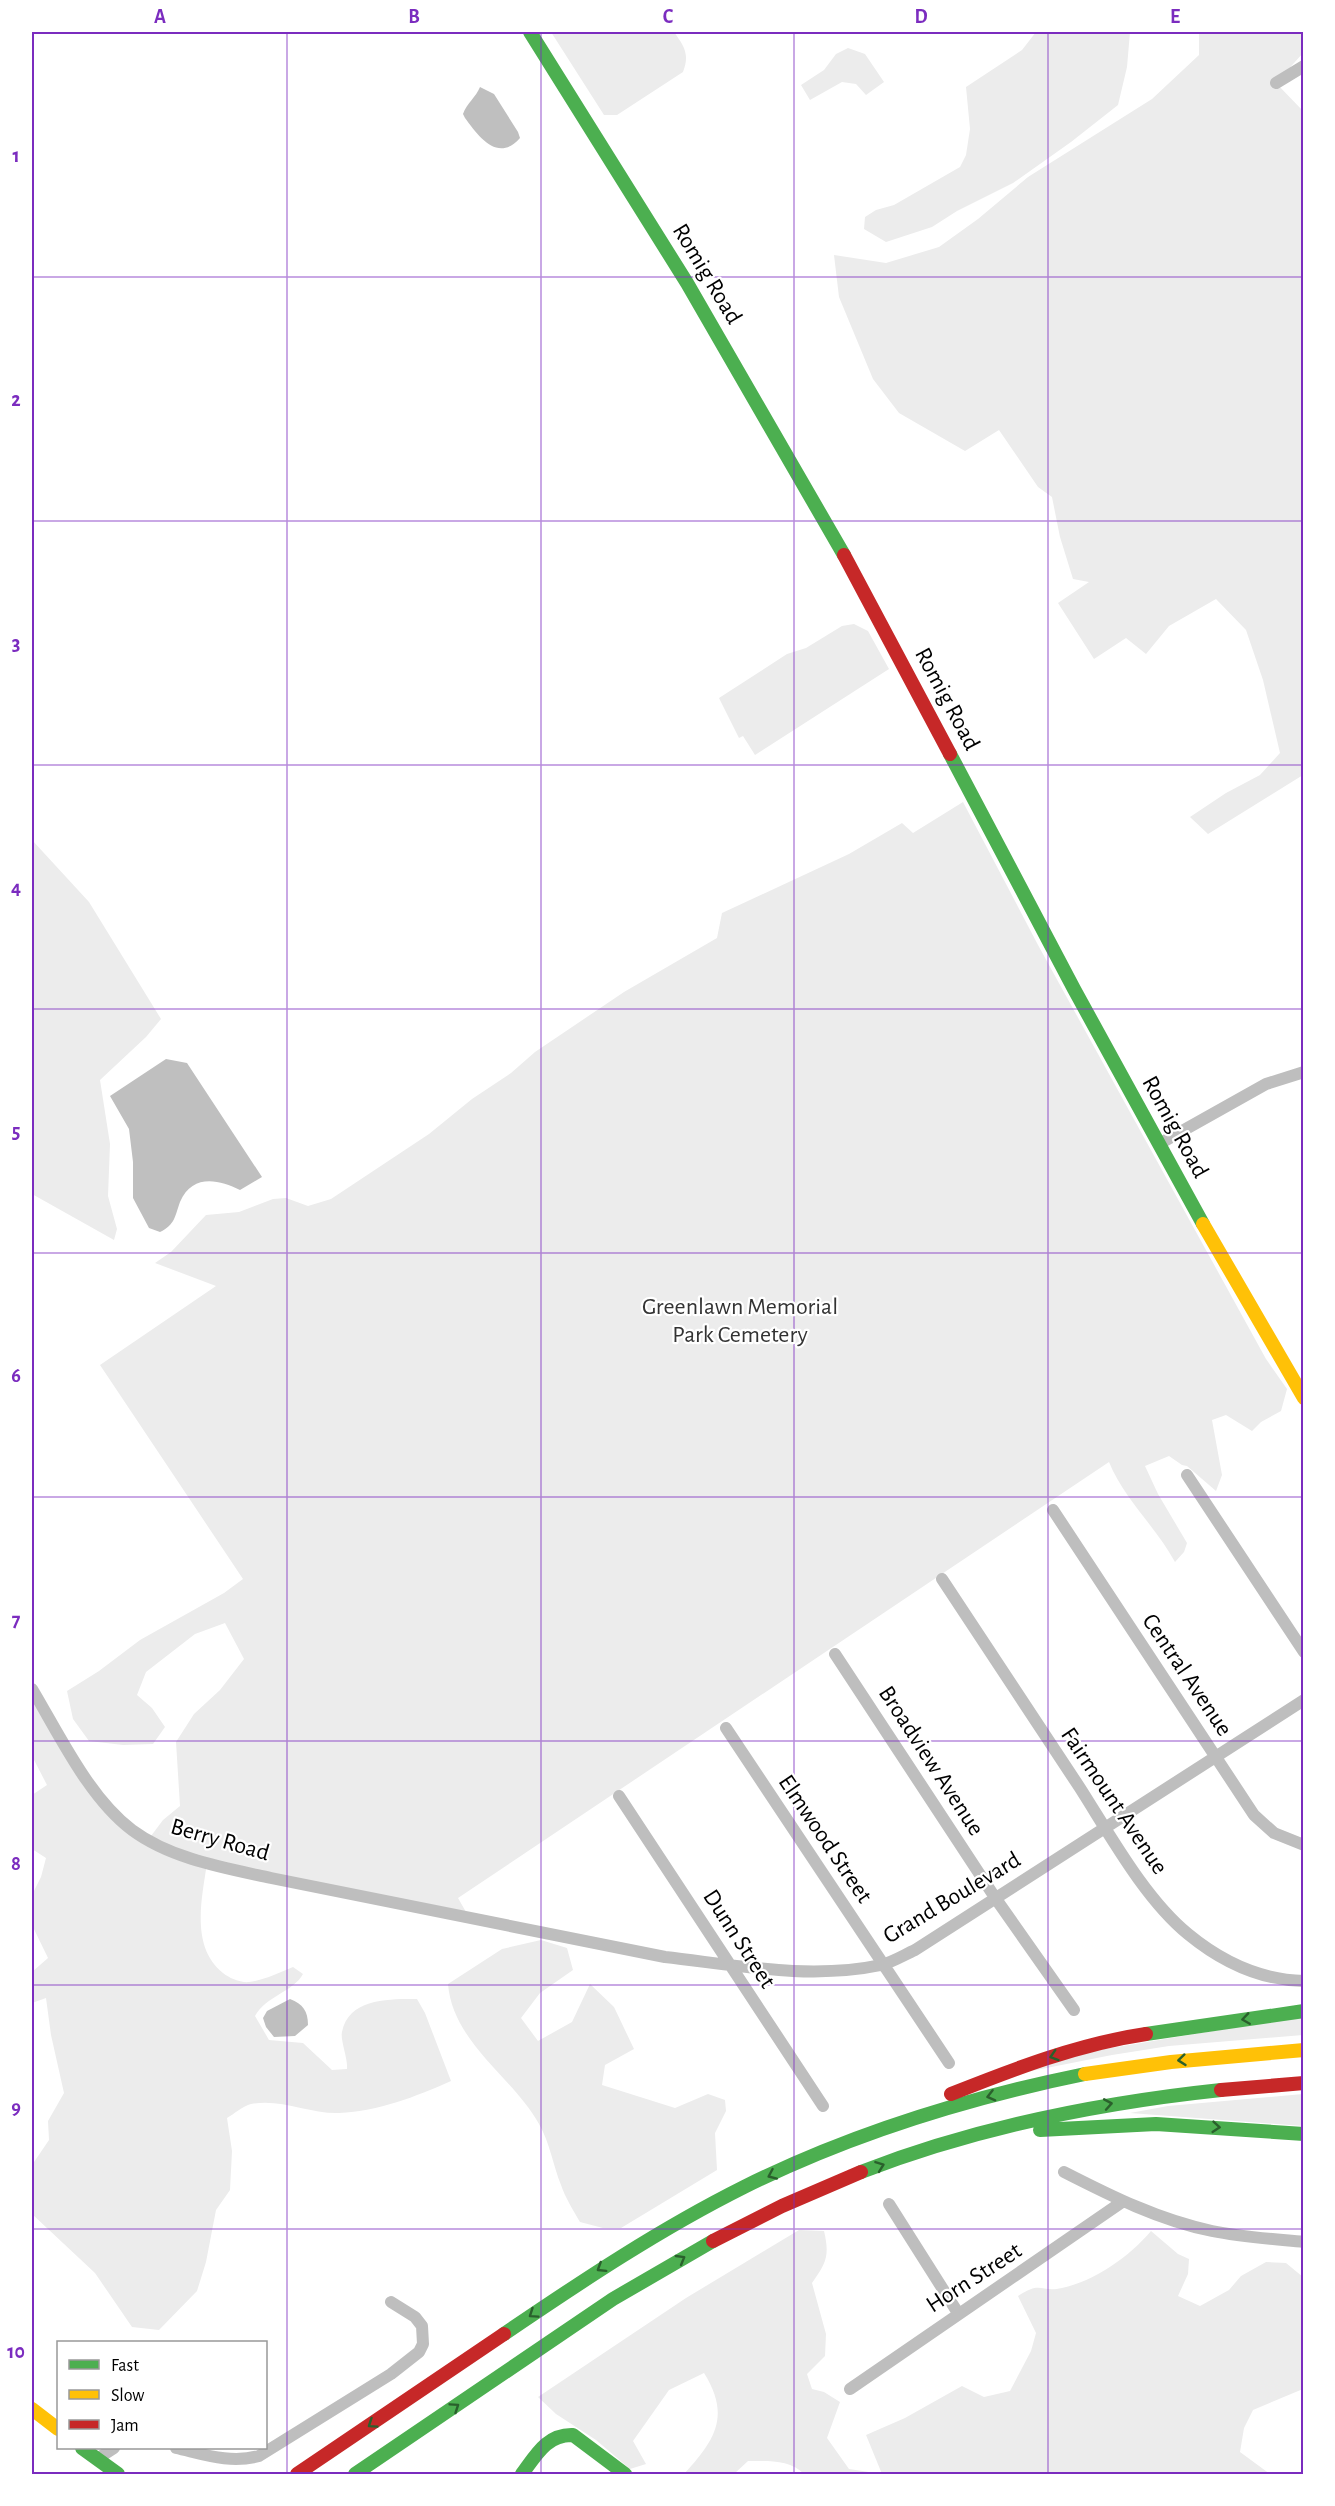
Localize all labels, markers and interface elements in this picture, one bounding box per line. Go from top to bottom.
text: A [154,7,166,27]
text: B [408,7,420,27]
text: C [663,7,674,27]
text: D [914,7,928,27]
text: E [1170,7,1180,27]
text: 1 [12,146,20,166]
street label: Romig Road [668,220,746,328]
text: 2 [11,390,21,410]
text: 3 [12,634,20,654]
street label: Romig Road [910,644,984,754]
text: 4 [11,878,21,898]
street label: Romig Road [1137,1072,1213,1182]
text: 5 [12,1122,20,1142]
park label: Greenlawn Memorial Park Cemetery [642,1295,838,1347]
text: 6 [11,1366,21,1386]
text: 7 [12,1610,21,1630]
street label: Central Avenue [1137,1610,1237,1740]
street label: Broadview Avenue [874,1682,988,1840]
street label: Fairmount Avenue [1056,1723,1172,1879]
street label: Elmwood Street [774,1771,877,1908]
street label: Berry Road [168,1814,272,1866]
street label: Grand Boulevard [879,1848,1025,1948]
text: 8 [11,1854,21,1874]
street label: Dunn Street [698,1885,780,1993]
one-way arrow [1241,2012,1250,2025]
one-way arrow [1049,2048,1060,2061]
one-way arrow [1178,2053,1187,2066]
one-way arrow [986,2089,996,2102]
text: 9 [11,2098,21,2118]
one-way arrow [1103,2098,1113,2111]
one-way arrow [1212,2120,1221,2133]
one-way arrow [874,2161,885,2174]
one-way arrow [768,2167,779,2179]
street label: Horn Street [922,2238,1026,2317]
one-way arrow [674,2255,685,2266]
one-way arrow [597,2261,608,2272]
one-way arrow [529,2307,540,2318]
legend [57,2341,267,2449]
text: 10 [7,2342,25,2362]
text: Fast [111,2357,139,2375]
text: Slow [111,2387,144,2405]
one-way arrow [449,2403,460,2414]
one-way arrow [367,2416,378,2427]
text: Jam [111,2417,139,2435]

